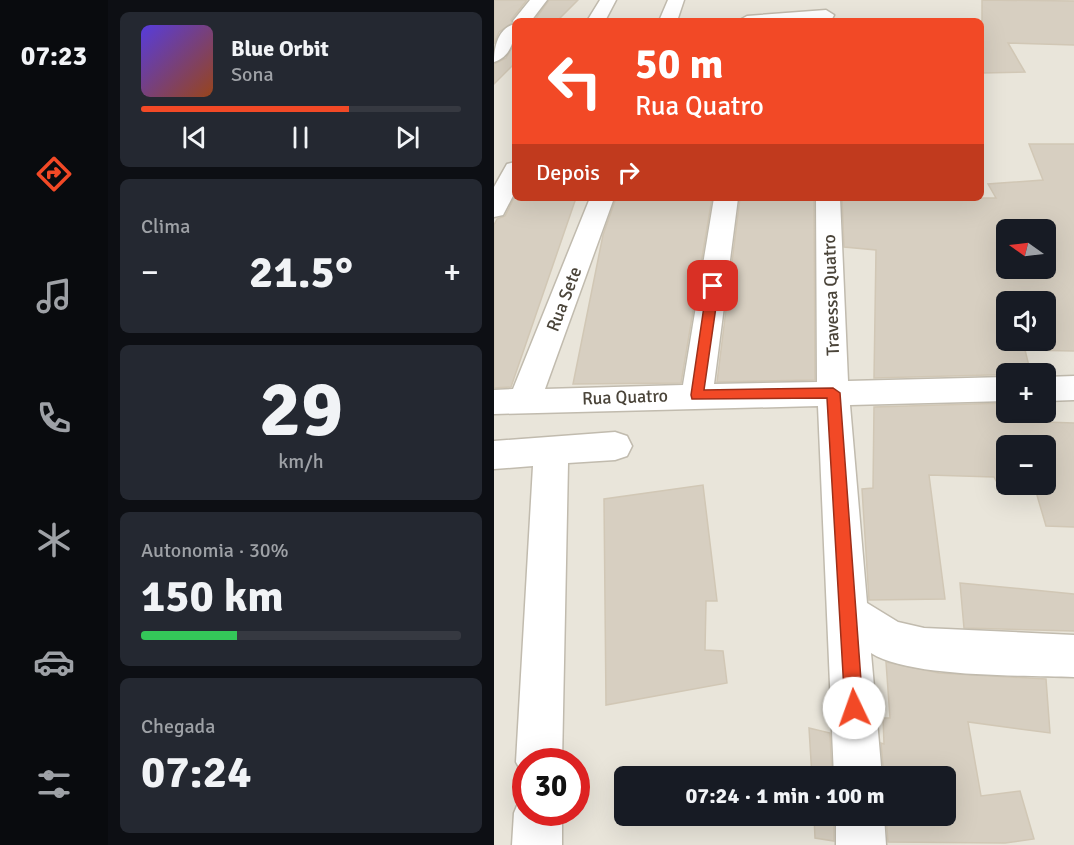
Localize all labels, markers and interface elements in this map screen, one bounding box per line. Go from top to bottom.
text: Blue Orbit [231,35,329,62]
text: 50 m [635,39,724,90]
text: 07:23 [21,40,87,73]
icon: left [536,42,614,120]
text: Sona [231,62,274,87]
text: Rua Quatro [635,90,764,123]
icon: previous [178,121,211,154]
icon: pause [284,121,317,154]
icon: next [391,121,424,154]
icon: directions [33,153,75,195]
icon: right [612,156,645,189]
text: Depois [536,159,600,186]
text: Clima [141,214,190,239]
north arrow [996,219,1056,279]
map controls [996,219,1056,495]
street label: Travessa Quatro [818,234,844,356]
text: 21.5° [249,245,353,300]
text: − [141,252,159,293]
text: + [443,252,461,293]
pin [687,260,738,311]
street label: Rua Sete [542,264,586,334]
icon: arrive [696,269,729,302]
icon: music [33,275,75,317]
button: sound [996,291,1056,351]
text: 29 [259,362,343,458]
button: + [996,363,1056,423]
street label: Rua Quatro [582,385,668,409]
icon: phone [33,397,75,439]
button: − [996,435,1056,495]
text: km/h [278,449,324,474]
icon: climate [33,519,75,561]
text: Autonomia · 30% [141,538,289,563]
text: 150 km [141,569,284,624]
icon: car [33,641,75,683]
position arrow [822,676,886,740]
text: Chegada [141,714,215,739]
text: 07:24 [141,745,251,800]
speed limit sign: 30 [512,748,590,826]
icon: filters [33,763,75,805]
text: 07:24 · 1 min · 100 m [685,782,885,809]

